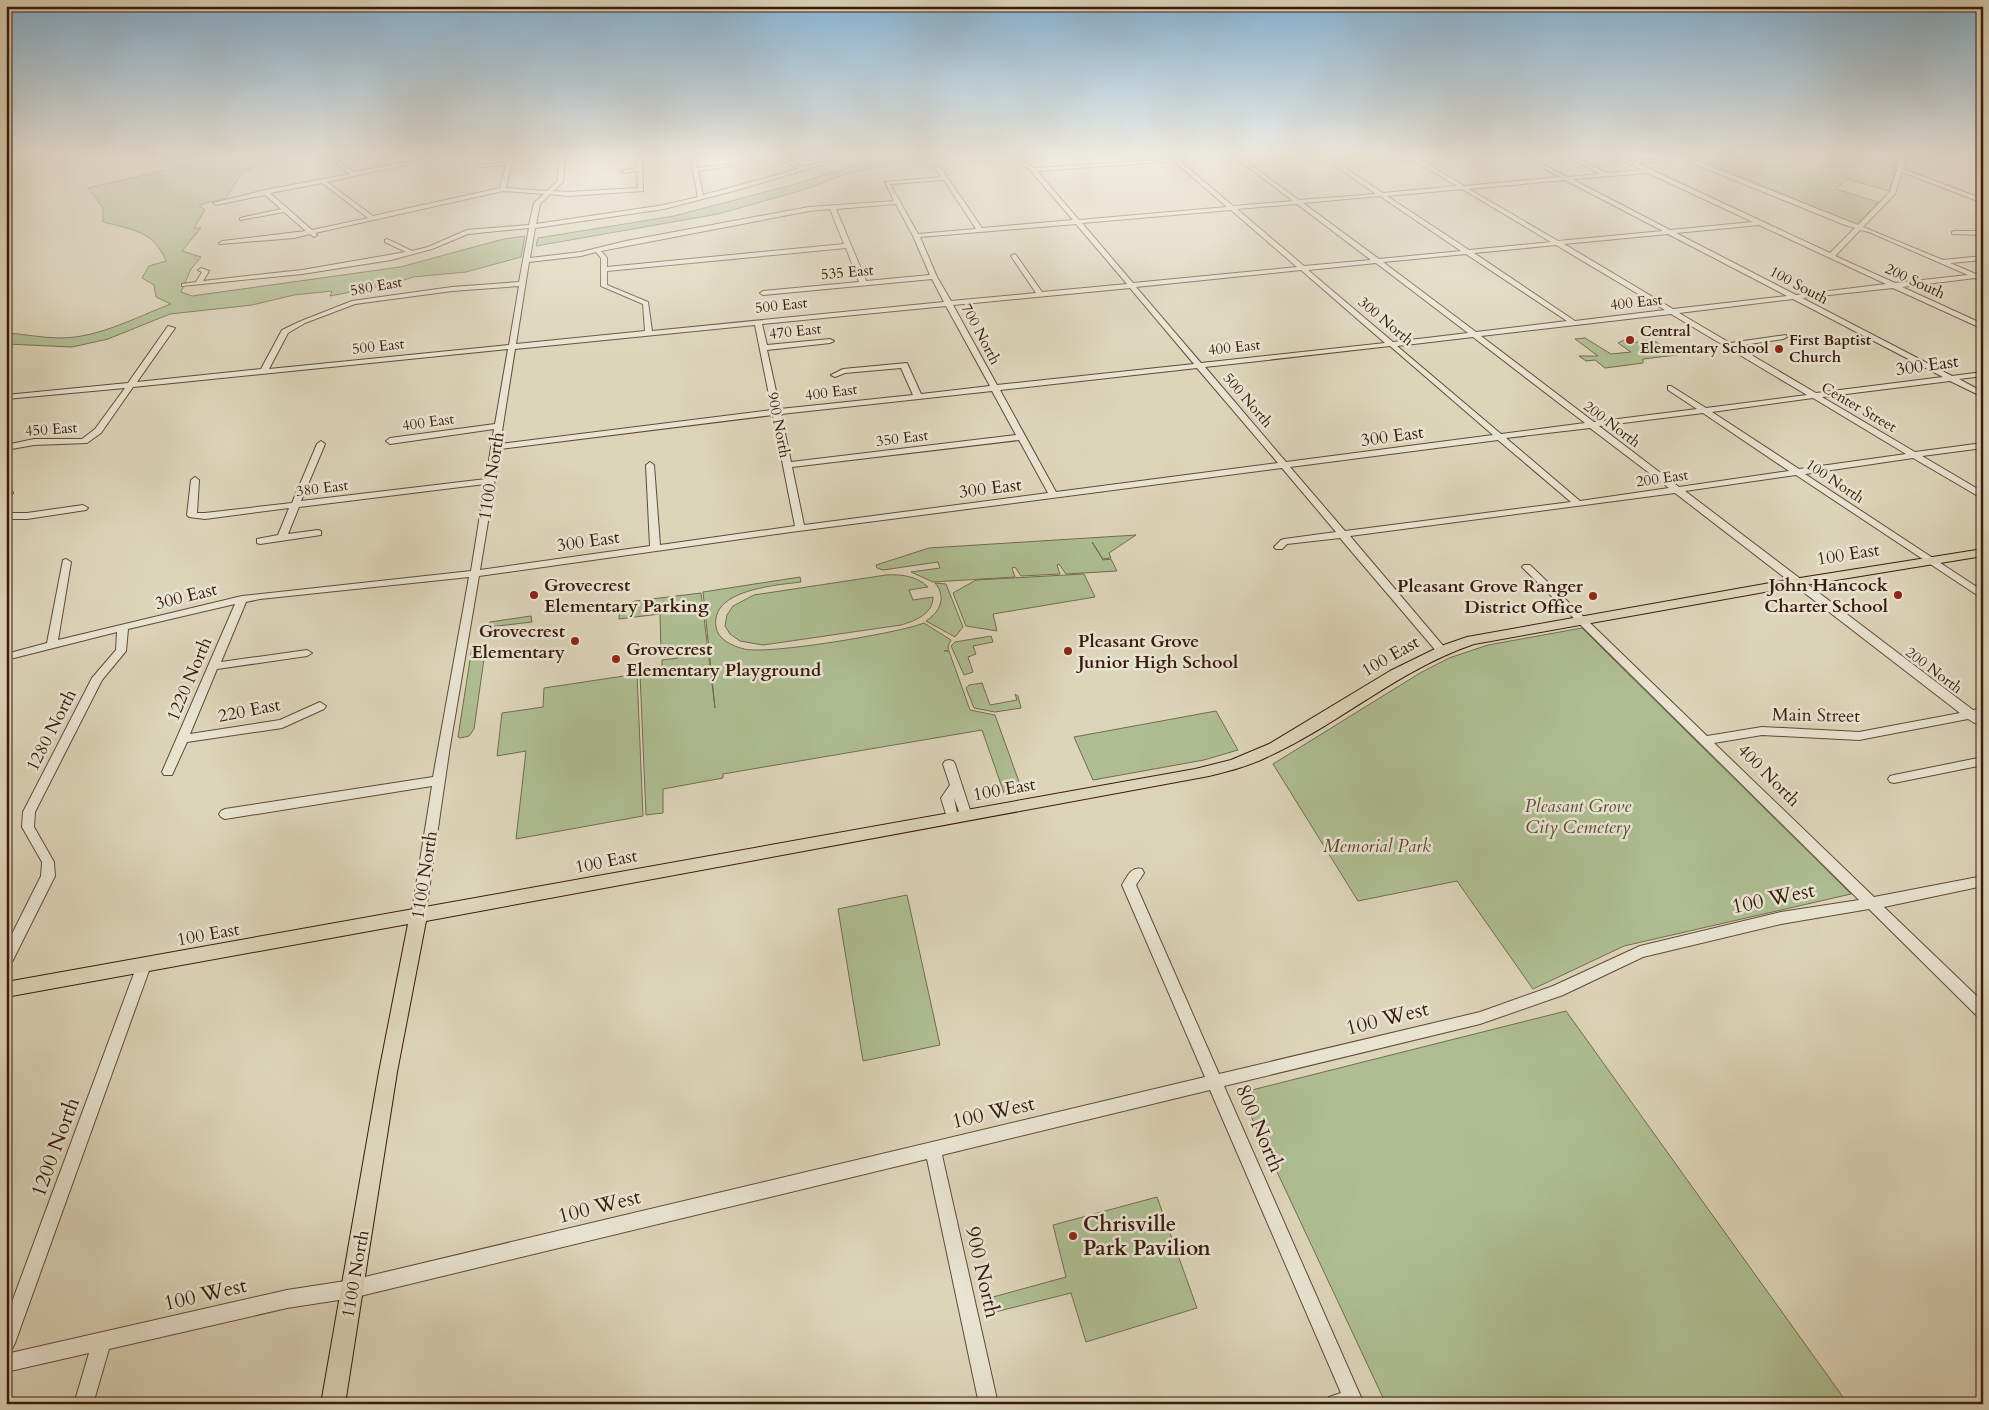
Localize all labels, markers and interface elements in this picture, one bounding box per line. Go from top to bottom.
street label: 200 South [1882,258,1949,304]
street label: 535 East [820,260,874,284]
street label: 100 South [1766,261,1833,309]
street label: 580 East [348,272,404,300]
street label: 400 East [1609,289,1663,315]
street label: 500 East [754,292,808,318]
street label: 300 North [1354,292,1418,350]
street label: 700 North [957,300,1006,369]
street label: 470 East [768,318,822,344]
place label: Central Elementary School [1640,321,1769,358]
place label: First Baptist Church [1789,330,1872,367]
street label: 500 East [351,333,405,359]
street label: 400 East [1207,334,1261,360]
marker: Central Elementary School [1624,334,1636,346]
marker: First Baptist Church [1773,343,1785,355]
street label: 300 East [1894,349,1960,382]
street label: 500 North [1219,368,1278,432]
street label: Center Street [1818,377,1901,437]
street label: 400 East [804,379,859,405]
street label: 900 North [763,390,795,460]
street label: 200 North [1579,396,1645,452]
street label: 400 East [401,408,456,436]
street label: 450 East [24,417,78,441]
street label: 300 East [1359,420,1425,453]
street label: 350 East [875,425,930,451]
street label: 1100 North [472,430,511,522]
street label: 100 North [1802,454,1869,508]
street label: 200 East [1635,464,1690,492]
street label: 300 East [957,472,1023,505]
street label: 380 East [295,475,350,501]
street label: 300 East [555,525,621,558]
street label: 100 East [1815,537,1881,572]
place label: Grovecrest Elementary Parking [544,573,709,619]
place label: John Hancock Charter School [1764,573,1889,619]
place label: Pleasant Grove Ranger District Office [1397,574,1584,620]
street label: 300 East [152,577,220,616]
marker: Grovecrest Elementary Parking [528,589,540,601]
marker: John Hancock Charter School [1892,589,1904,601]
marker: Pleasant Grove Ranger District Office [1587,590,1599,602]
place label: Grovecrest Elementary [471,619,566,665]
place label: Pleasant Grove Junior High School [1075,629,1238,675]
street label: 100 East [1357,630,1424,683]
street label: 1220 North [161,633,218,725]
marker: Grovecrest Elementary [569,635,581,647]
place label: Grovecrest Elementary Playground [626,637,822,683]
street label: 200 North [1901,642,1967,698]
marker: Pleasant Grove Junior High School [1062,645,1074,657]
marker: Grovecrest Elementary Playground [610,653,622,665]
street label: 1280 North [20,685,83,776]
street label: 220 East [216,692,283,729]
street label: Main Street [1772,702,1861,729]
street label: 400 North [1732,738,1806,812]
street label: 100 East [971,772,1038,807]
park label: Pleasant Grove City Cemetery [1525,794,1632,840]
street label: 1100 North [405,829,444,921]
park label: Memorial Park [1323,834,1431,859]
street label: 100 East [573,843,640,880]
street label: 100 West [1729,875,1818,921]
street label: 100 East [175,917,242,952]
street label: 100 West [1343,994,1432,1043]
street label: 800 North [1228,1080,1291,1177]
street label: 100 West [949,1089,1038,1136]
street label: 1200 North [24,1093,87,1201]
street label: 100 West [555,1182,644,1231]
place label: Chrisville Park Pavilion [1083,1210,1211,1263]
street label: 900 North [958,1224,1007,1321]
street label: 1100 North [335,1228,376,1320]
marker: Chrisville Park Pavilion [1067,1230,1079,1242]
street label: 100 West [161,1271,250,1318]

